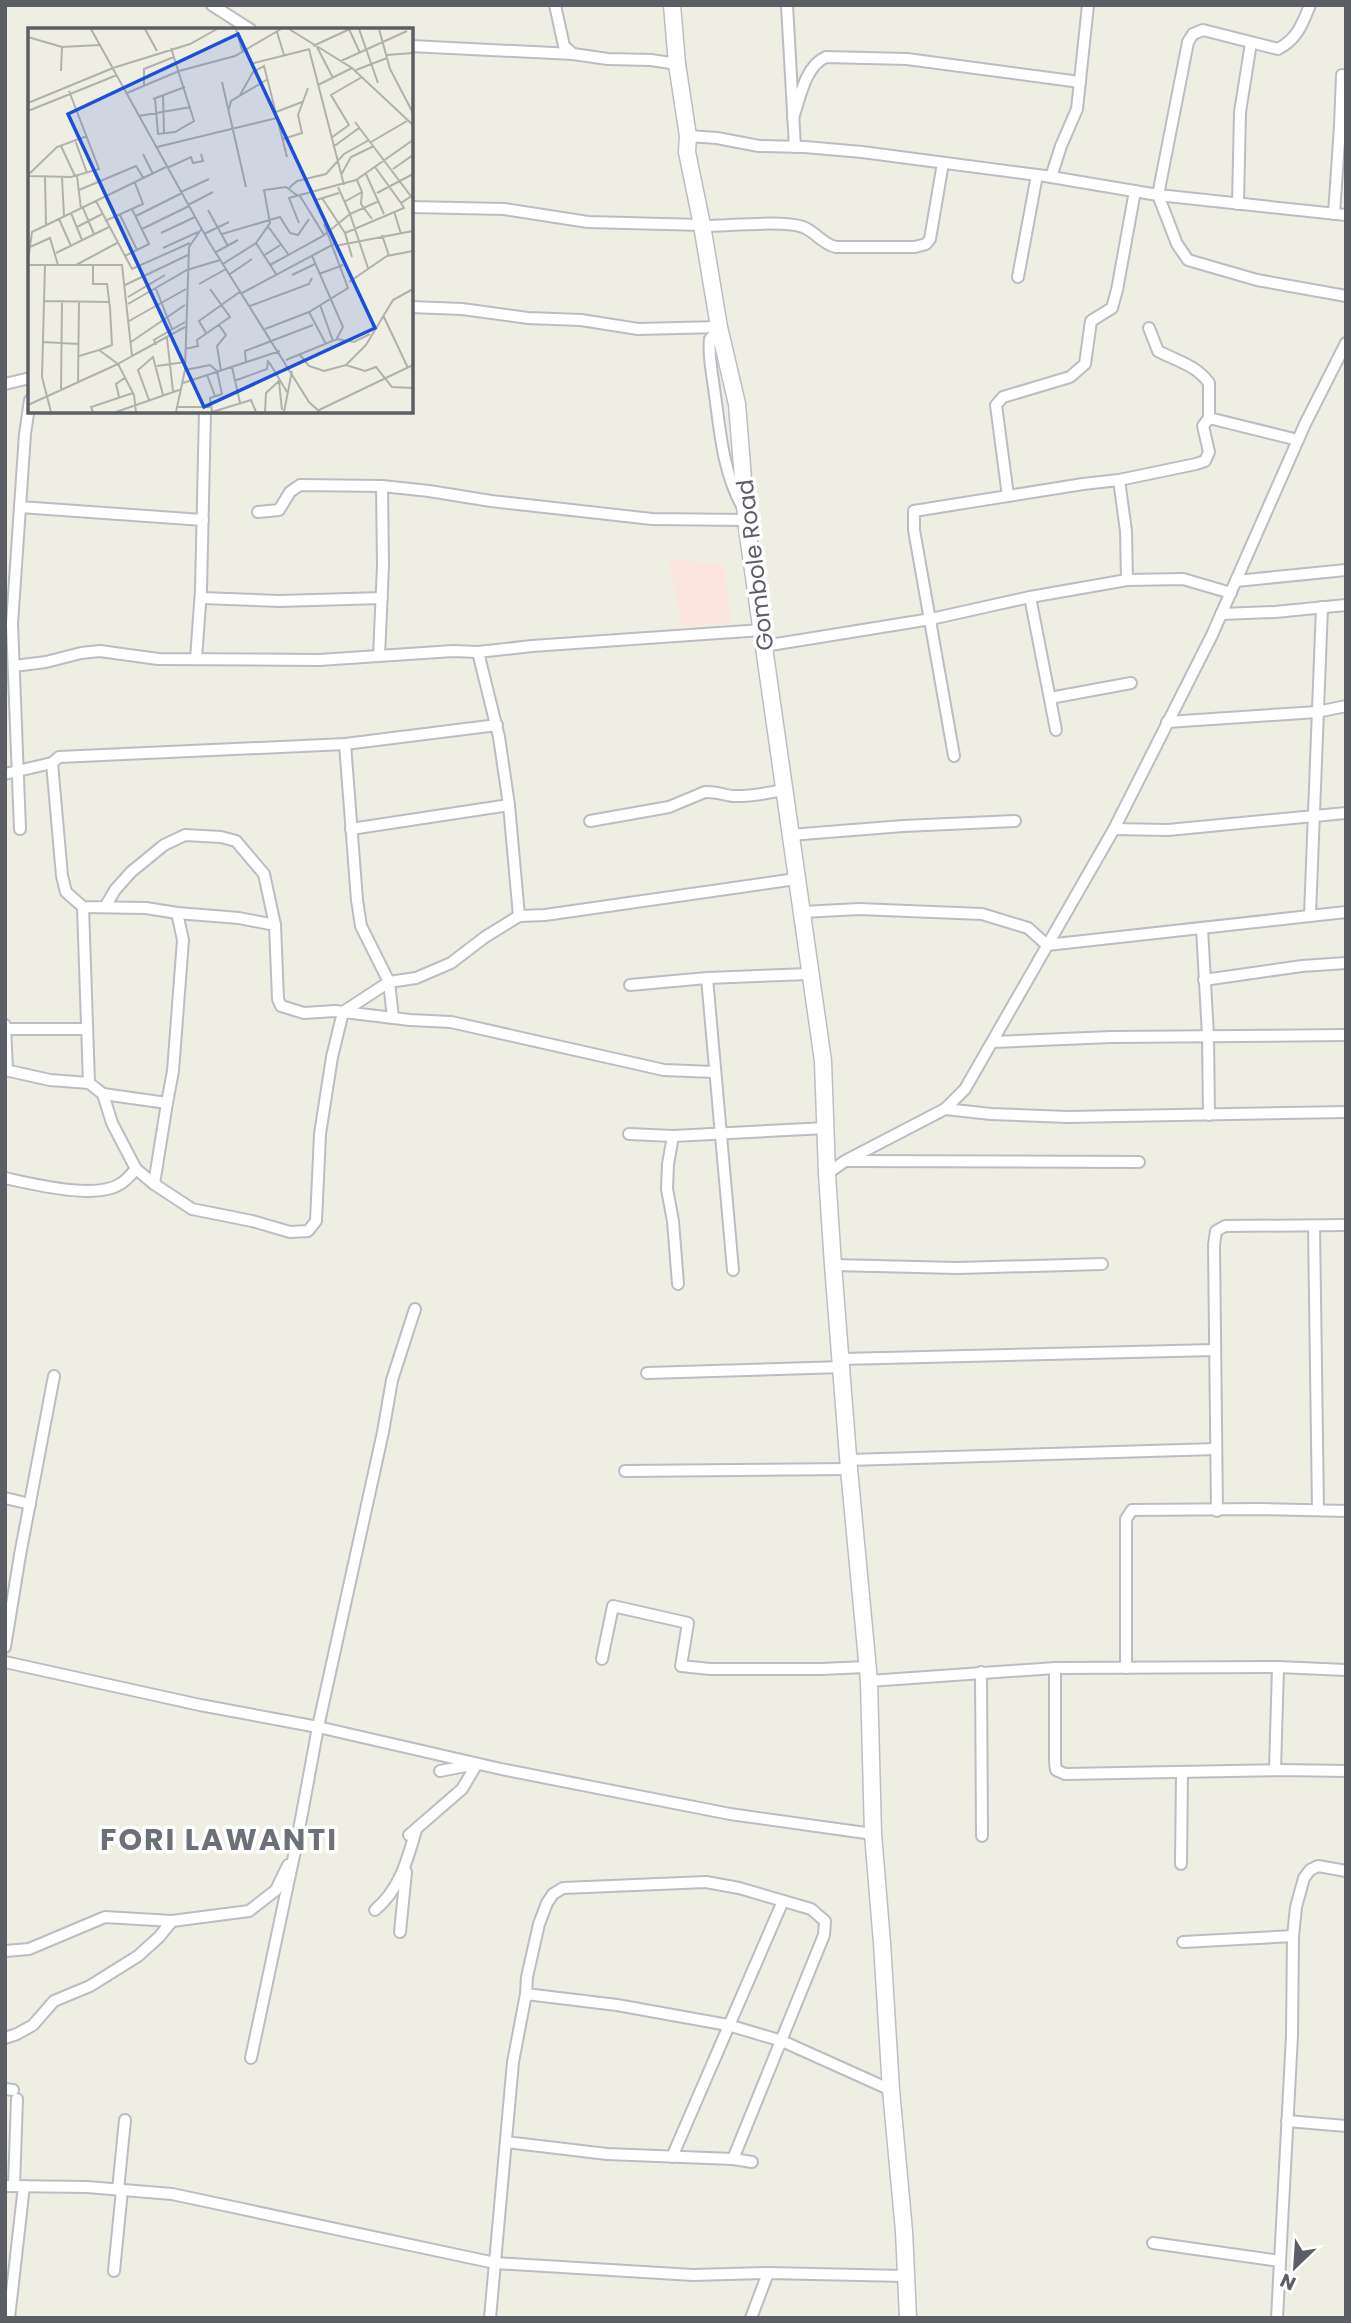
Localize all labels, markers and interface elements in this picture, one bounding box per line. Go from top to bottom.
inset map [28,28,413,413]
street label: Gombole Road [729,477,781,653]
district label: FORI LAWANTI [100,1818,338,1861]
north arrow [1260,2232,1330,2302]
text: N [1276,2267,1300,2297]

